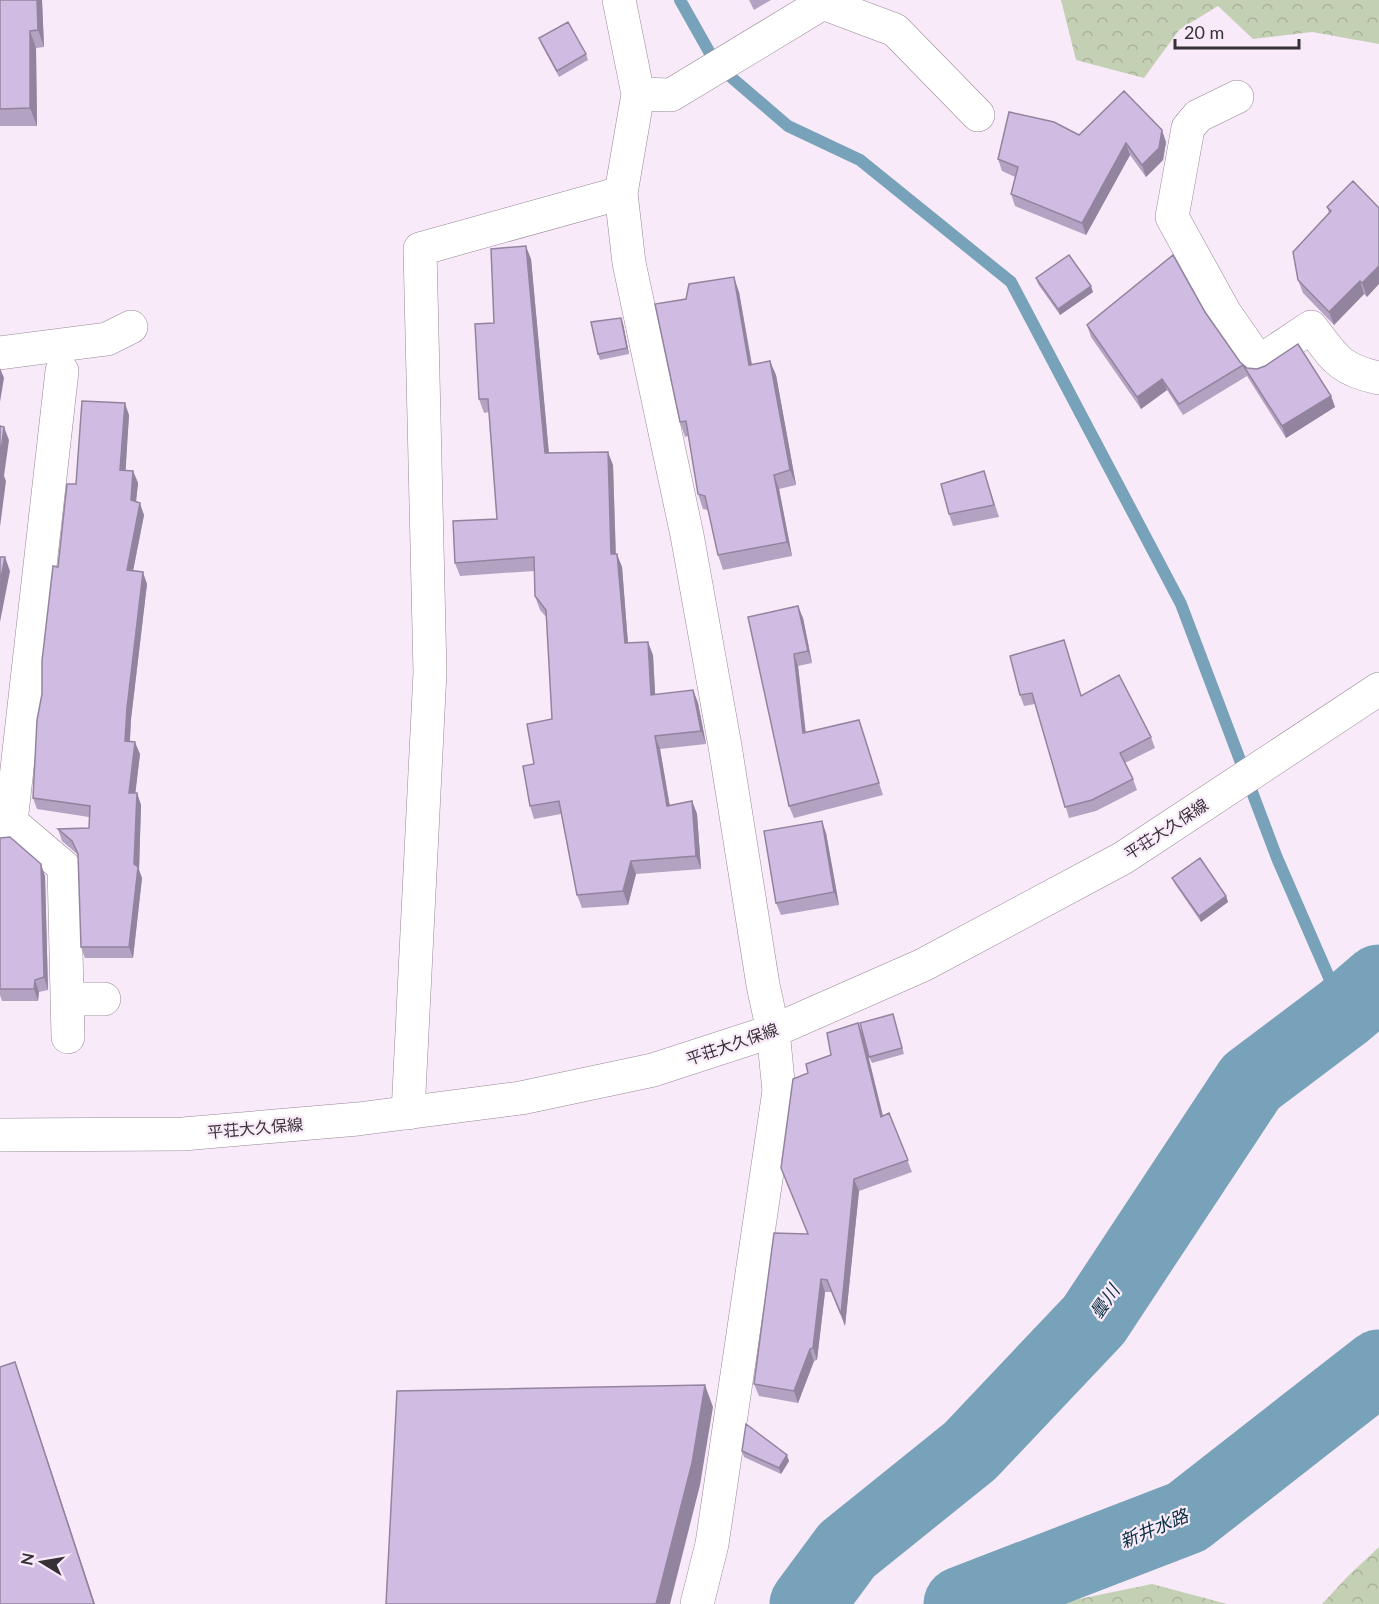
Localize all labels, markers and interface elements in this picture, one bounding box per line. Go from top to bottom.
scale bar [1175,12,1300,50]
text: 20 m [1184,21,1224,43]
street label: 平荘大久保線 [1120,794,1211,863]
street label: 平荘大久保線 [683,1019,780,1068]
street label: 平荘大久保線 [206,1114,304,1141]
water label: 曇川 [1085,1279,1125,1322]
water label: 新井水路 [1116,1503,1193,1552]
north arrow [12,1532,72,1592]
text: N [16,1551,37,1567]

